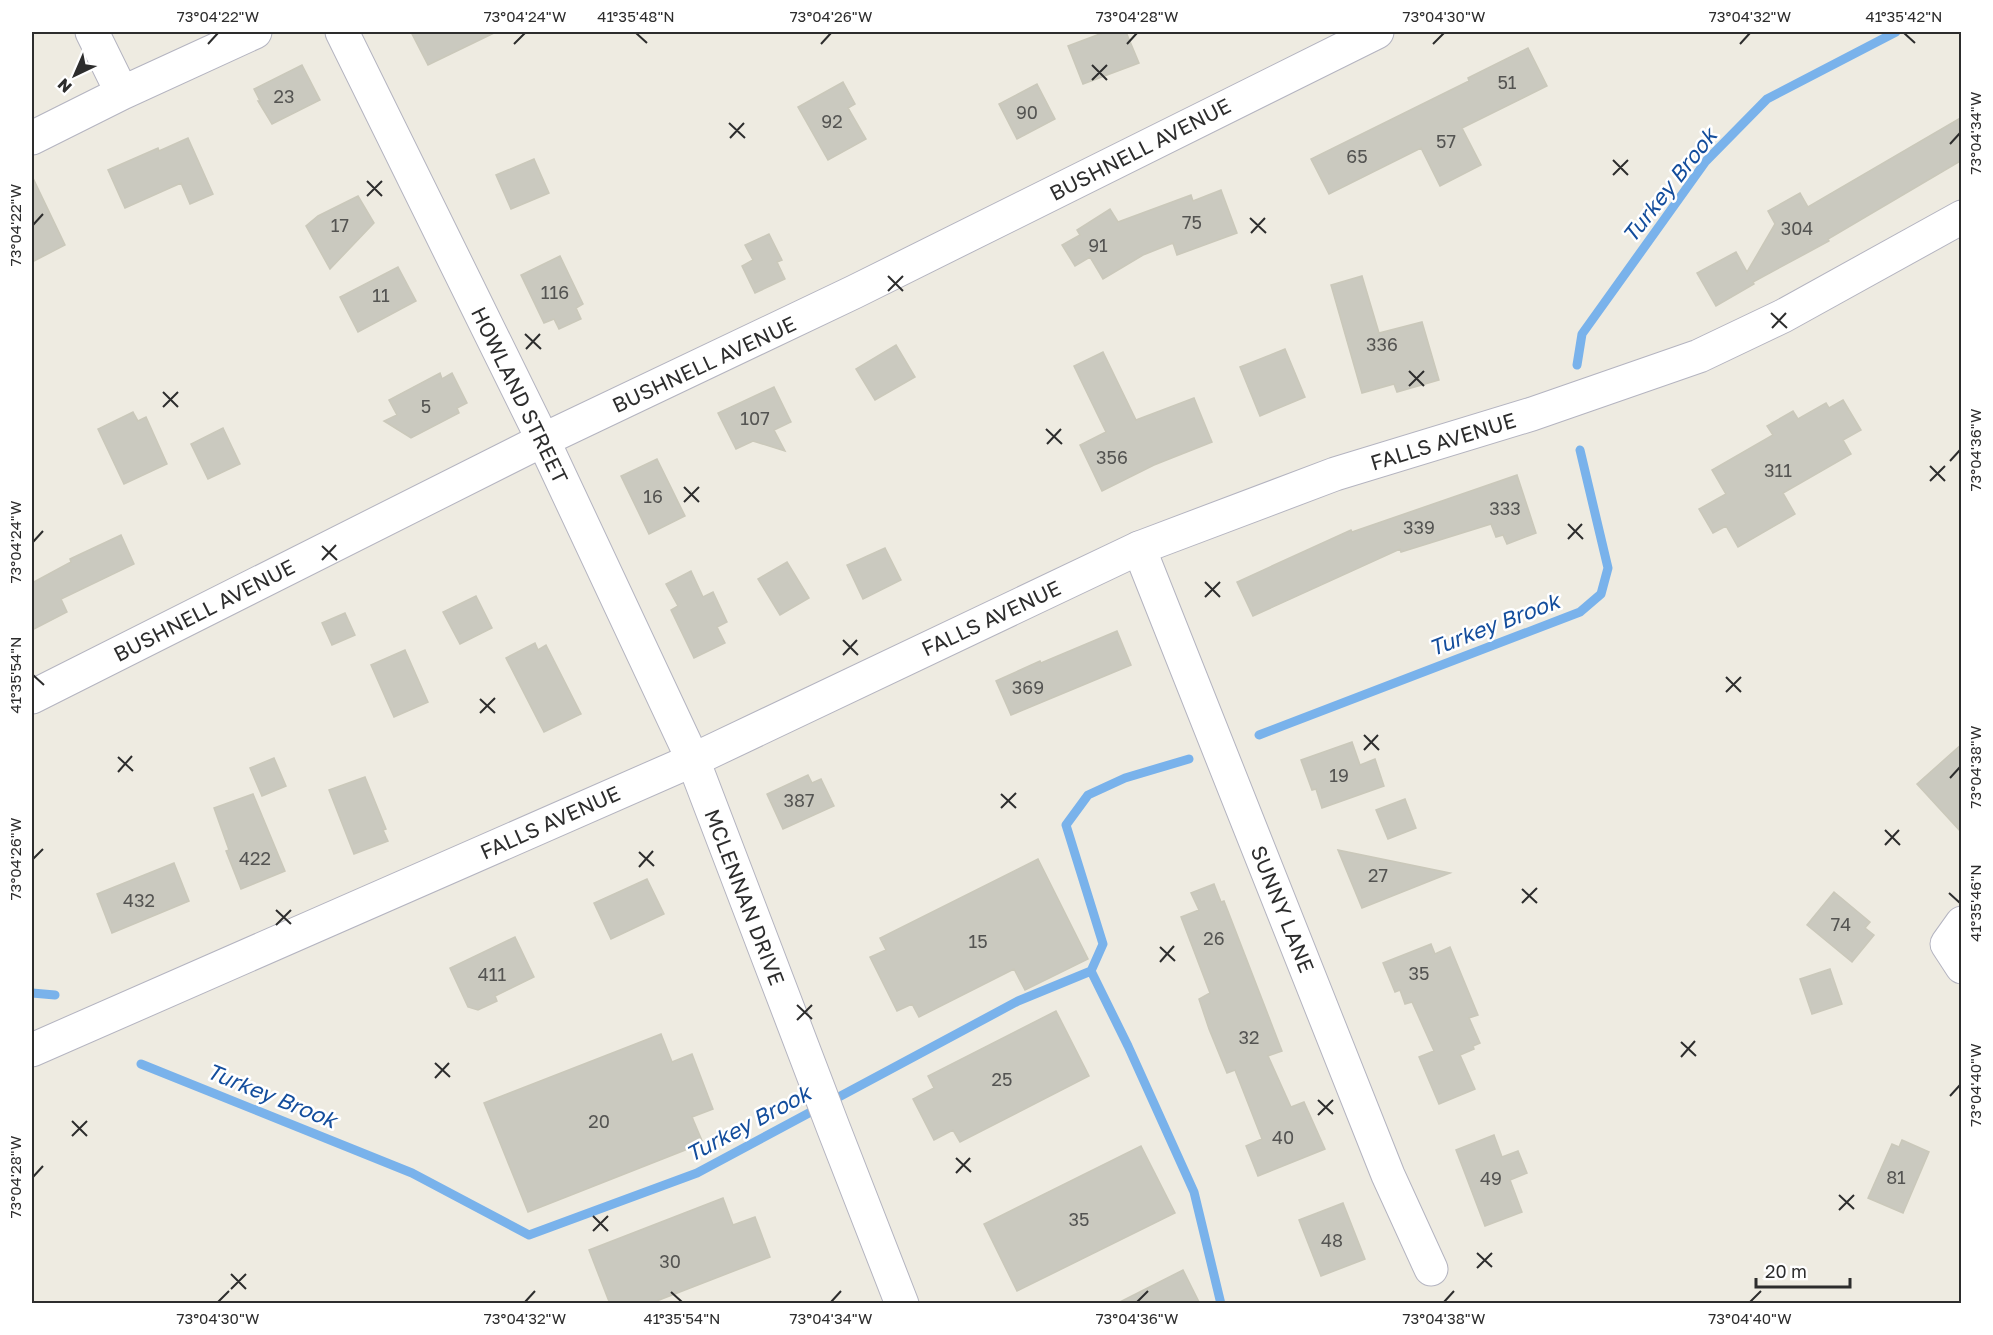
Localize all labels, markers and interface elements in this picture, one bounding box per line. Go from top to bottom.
text: 73°04'22"W [177,7,259,25]
text: 73°04'24"W [484,7,566,25]
text: 41°35'48"N [597,7,675,25]
text: 73°04'26"W [790,7,872,25]
text: 73°04'28"W [1096,7,1178,25]
text: 73°04'30"W [1403,7,1485,25]
text: 73°04'32"W [1709,7,1791,25]
text: 41°35'42"N [1866,7,1942,25]
north arrow [45,45,105,105]
house number: 51 [1497,71,1517,93]
text: N [53,74,76,97]
house number: 23 [274,85,294,107]
street label: BUSHNELL AVENUE [1045,92,1235,206]
text: 73°04'34"W [1966,92,1984,174]
house number: 90 [1016,101,1038,123]
house number: 92 [821,110,843,132]
water label: Turkey Brook [1616,120,1724,248]
house number: 57 [1436,130,1456,152]
house number: 65 [1346,145,1368,167]
text: 73°04'22"W [6,184,24,266]
house number: 75 [1182,211,1202,233]
house number: 17 [331,214,349,236]
house number: 304 [1781,217,1813,239]
house number: 91 [1088,234,1108,256]
house number: 116 [541,281,569,303]
house number: 11 [372,284,390,306]
street label: HOWLAND STREET [466,302,574,488]
street label: BUSHNELL AVENUE [608,310,800,418]
house number: 336 [1366,333,1398,355]
house number: 5 [421,395,431,417]
house number: 107 [740,407,770,429]
street label: FALLS AVENUE [1367,407,1519,475]
text: 73°04'36"W [1966,409,1984,491]
house number: 356 [1096,446,1128,468]
house number: 311 [1764,459,1792,481]
house number: 16 [643,485,663,507]
house number: 333 [1489,497,1521,519]
text: 73°04'24"W [6,501,24,583]
house number: 339 [1403,516,1435,538]
street label: BUSHNELL AVENUE [109,553,299,667]
street label: FALLS AVENUE [917,574,1065,662]
water label: Turkey Brook [1425,586,1565,661]
text: 41°35'54"N [6,637,24,713]
house number: 369 [1012,676,1044,698]
text: 73°04'38"W [1966,726,1984,808]
house number: 19 [1329,764,1349,786]
street label: FALLS AVENUE [476,779,624,865]
house number: 387 [783,789,815,811]
street label: MCLENNAN DRIVE [699,805,791,989]
text: 73°04'26"W [6,818,24,900]
street label: SUNNY LANE [1246,842,1320,976]
house number: 422 [239,847,271,869]
house number: 27 [1368,864,1388,886]
text: 41°35'46"N [1966,864,1984,942]
house number: 432 [123,889,155,911]
house number: 74 [1831,913,1851,935]
house number: 26 [1203,927,1225,949]
house number: 15 [968,930,988,952]
house number: 35 [1409,962,1429,984]
house number: 411 [478,963,506,985]
house number: 32 [1239,1026,1259,1048]
text: 73°04'40"W [1966,1043,1984,1127]
water label: Turkey Brook [203,1057,343,1134]
house number: 25 [992,1068,1012,1090]
water label: Turkey Brook [681,1078,817,1167]
house number: 20 [588,1110,610,1132]
house number: 40 [1272,1126,1294,1148]
text: 73°04'28"W [6,1136,24,1218]
house number: 81 [1886,1166,1906,1188]
house number: 49 [1480,1167,1502,1189]
house number: 35 [1069,1208,1089,1230]
house number: 48 [1321,1229,1343,1251]
house number: 30 [659,1250,681,1272]
scale bar [1756,1251,1850,1289]
text: 20 m [1765,1260,1807,1282]
text: 73°04'30"W [177,1309,259,1327]
text: 73°04'32"W [484,1309,566,1327]
text: 41°35'54"N [644,1309,720,1327]
text: 73°04'34"W [790,1309,872,1327]
text: 73°04'36"W [1096,1309,1178,1327]
text: 73°04'38"W [1403,1309,1485,1327]
text: 73°04'40"W [1708,1309,1792,1327]

